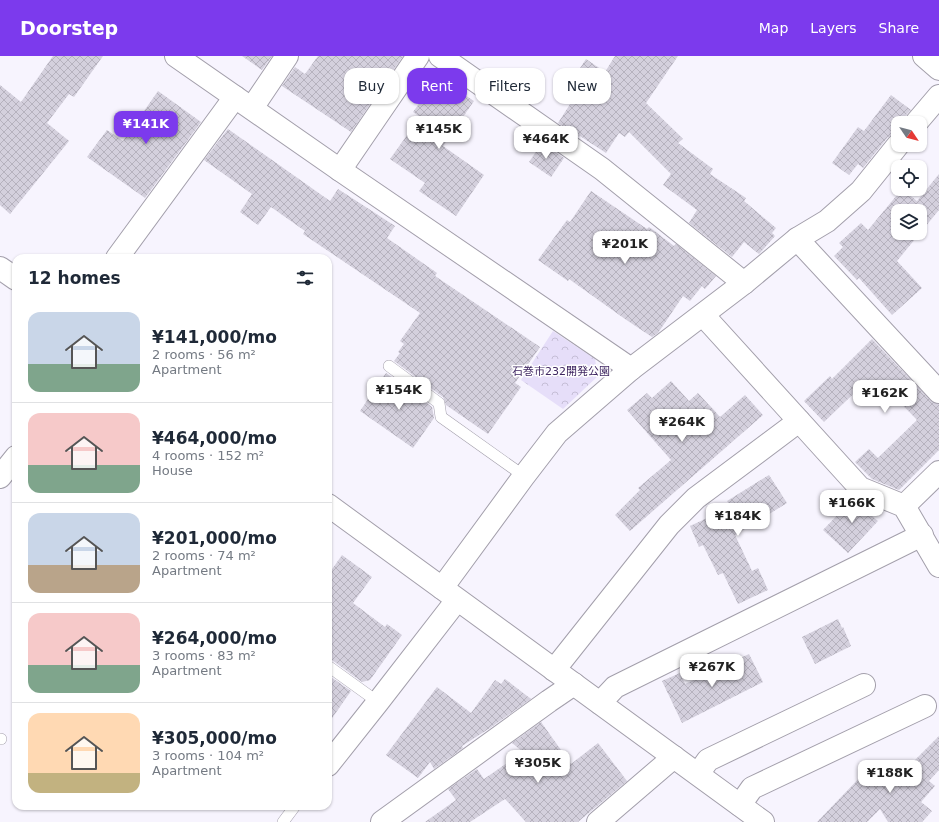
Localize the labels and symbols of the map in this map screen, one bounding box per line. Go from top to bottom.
pin: ¥141K [118,111,174,145]
pin: ¥145K [411,116,467,150]
north arrow [891,116,927,152]
pin: ¥464K [518,126,574,160]
pin: ¥201K [597,231,653,265]
park label: 石巻市232開発公園 [512,365,610,378]
pin: ¥154K [371,377,427,411]
pin: ¥162K [857,380,913,414]
pin: ¥264K [654,409,710,443]
pin: ¥166K [824,490,880,524]
pin: ¥184K [710,503,766,537]
pin: ¥267K [684,654,740,688]
pin: ¥305K [510,750,566,784]
pin: ¥188K [862,760,918,794]

